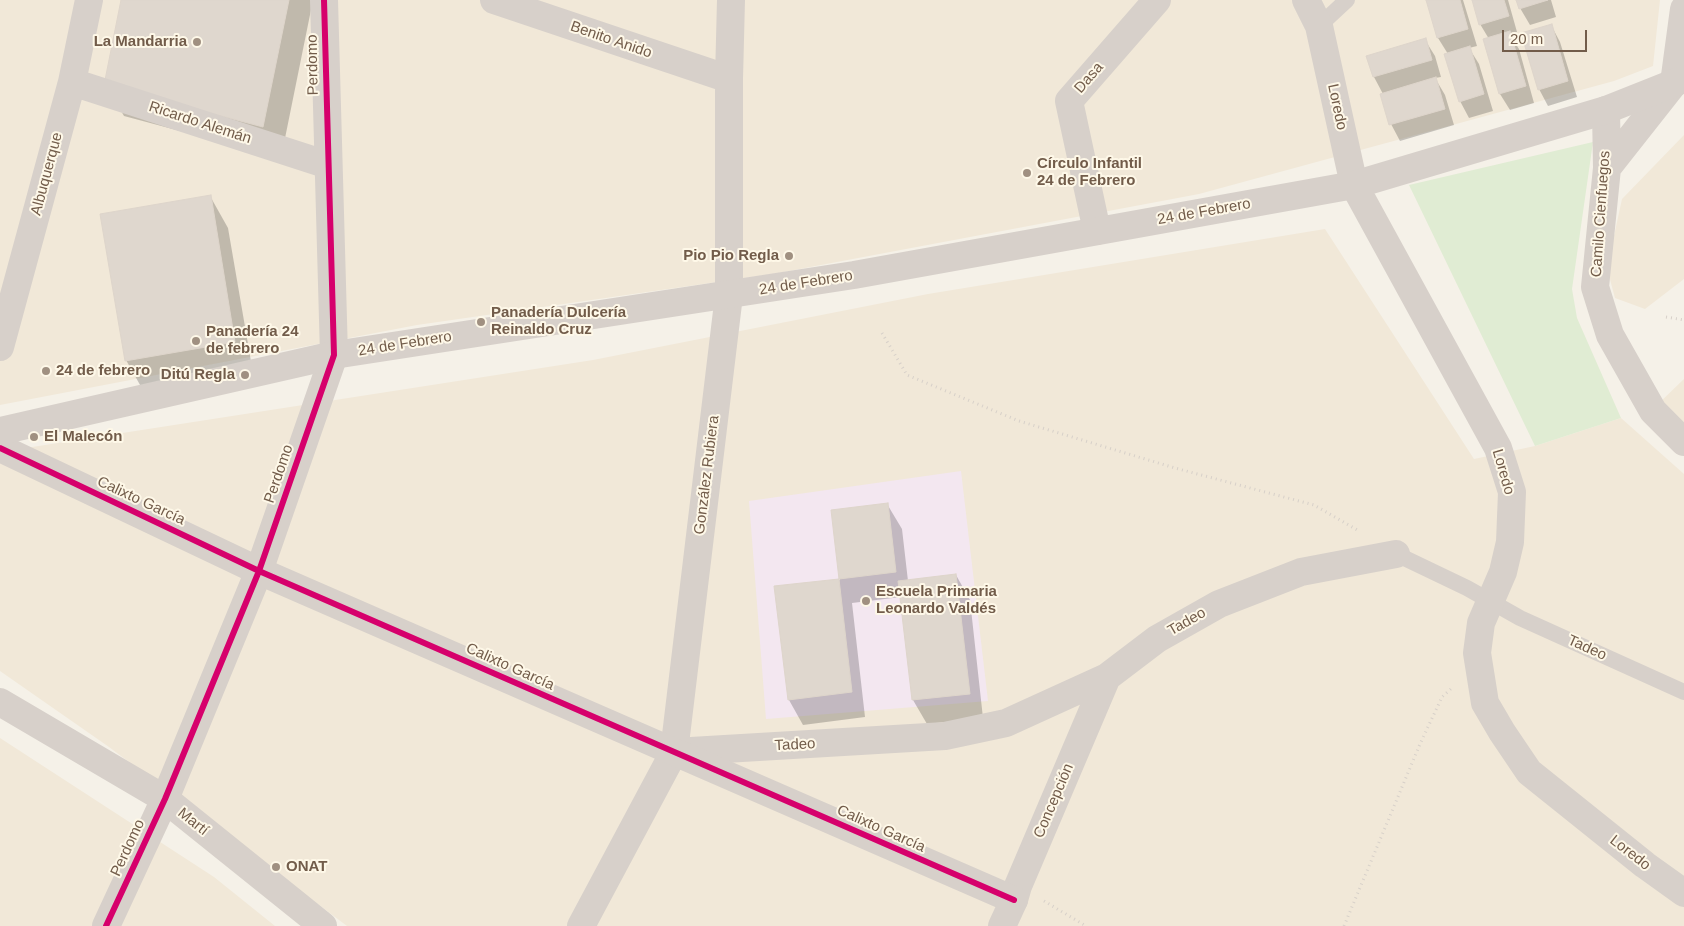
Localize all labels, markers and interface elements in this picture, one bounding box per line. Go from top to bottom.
street label: Benito Anido [568,18,654,62]
scale bar [1504,20,1589,52]
text: 20 m [1510,30,1543,47]
place label: La Mandarria [94,33,187,51]
street label: Perdomo [303,34,323,96]
marker: La Mandarria [191,36,203,48]
street label: Dasa [1071,59,1107,97]
street label: Loredo [1323,82,1351,132]
street label: Ricardo Alemán [146,98,254,148]
street label: Albuquerque [27,131,67,217]
street label: Camilo Cienfuegos [1588,150,1614,278]
place label: Círculo Infantil 24 de Febrero [1037,155,1142,190]
marker: Círculo Infantil 24 de Febrero [1021,167,1033,179]
street label: 24 de Febrero [1156,195,1252,229]
place label: Pio Pio Regla [683,247,779,265]
marker: Pio Pio Regla [783,250,795,262]
street label: 24 de Febrero [758,267,854,299]
place label: Panadería Dulcería Reinaldo Cruz [491,304,626,339]
marker: Panadería Dulcería Reinaldo Cruz [475,316,487,328]
place label: Panadería 24 de febrero [206,323,299,358]
street label: 24 de Febrero [357,328,453,360]
marker: Panadería 24 de febrero [190,335,202,347]
place label: 24 de febrero [56,362,150,380]
marker: 24 de febrero [40,365,52,377]
place label: Ditú Regla [161,366,235,384]
marker: Ditú Regla [239,369,251,381]
street label: González Rubiera [691,414,723,536]
place label: El Malecón [44,428,122,446]
marker: El Malecón [28,431,40,443]
street label: Perdomo [261,442,297,506]
street label: Loredo [1488,447,1518,497]
street label: Calixto García [94,473,188,529]
place label: Escuela Primaria Leonardo Valdés [876,583,997,618]
marker: Escuela Primaria Leonardo Valdés [860,595,872,607]
street label: Tadeo [1165,604,1209,640]
street label: Tadeo [1565,631,1609,665]
street label: Calixto García [463,639,557,695]
street label: Tadeo [774,735,816,755]
street label: Concepción [1030,761,1078,841]
street label: Calixto García [834,801,928,857]
street label: Martí [174,804,212,840]
street label: Perdomo [107,817,149,879]
street label: Loredo [1606,832,1654,874]
place label: ONAT [286,858,327,876]
marker: ONAT [270,861,282,873]

